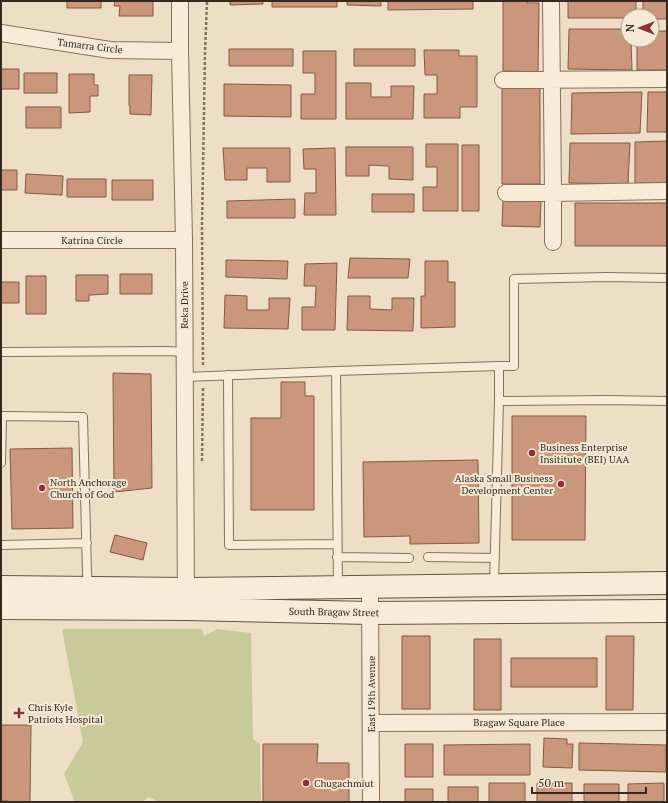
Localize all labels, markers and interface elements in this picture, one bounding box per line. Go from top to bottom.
north arrow [620,8,660,48]
text: N [623,23,637,32]
street label: Tamarra Circle [57,36,123,56]
street label: Katrina Circle [61,234,123,247]
street label: Reka Drive [178,281,191,329]
place label: Business Enterprise Insititute (BEI) UAA [540,441,629,466]
marker: Business Enterprise Insititute (BEI) UAA [527,448,537,458]
place label: Alaska Small Business Development Center [455,472,553,497]
place label: North Anchorage Church of God [50,476,127,501]
marker: Alaska Small Business Development Center [556,479,566,489]
marker: North Anchorage Church of God [37,483,47,493]
street label: South Bragaw Street [289,605,380,619]
street label: East 19th Avenue [365,656,378,732]
place label: Chris Kyle Patriots Hospital [28,701,103,726]
marker: Chris Kyle Patriots Hospital [13,707,25,719]
street label: Bragaw Square Place [473,716,565,729]
scale bar [532,769,646,795]
text: 50 m [538,775,565,790]
place label: Chugachmiut [314,777,374,790]
marker: Chugachmiut [301,778,311,788]

